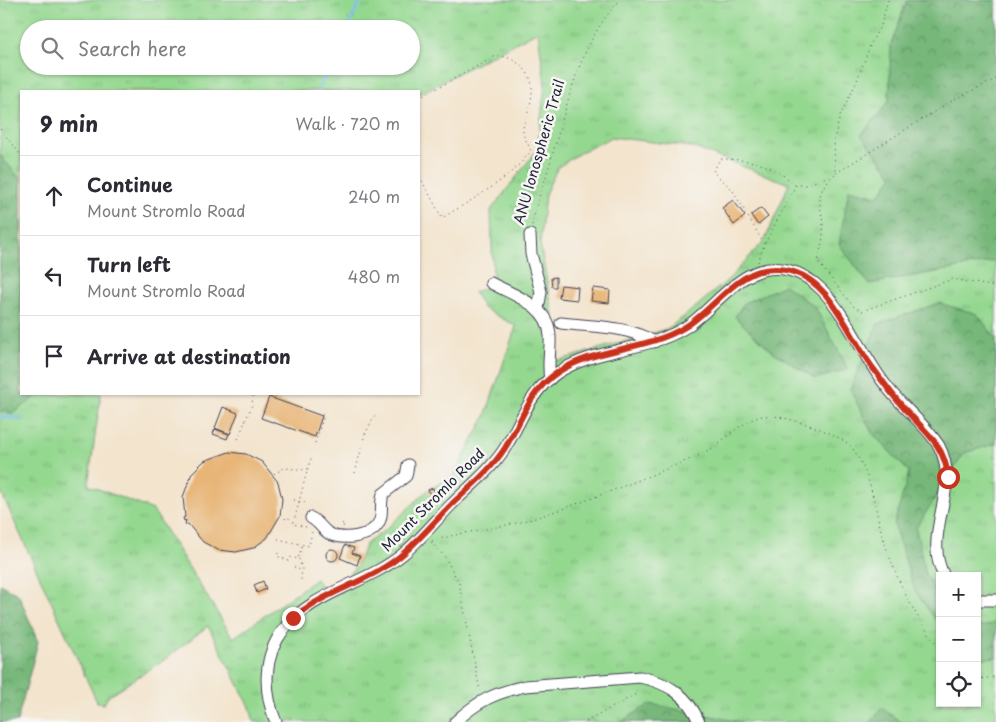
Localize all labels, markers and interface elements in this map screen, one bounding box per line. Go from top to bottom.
search box [20,20,420,75]
icon: search [38,34,66,62]
text: Search here [78,34,187,62]
street label: ANU Ionospheric Trail [508,77,569,227]
text: 9 min [40,107,98,139]
text: Walk · 720 m [296,111,400,135]
text: Continue [87,170,173,198]
icon: ahead [40,182,68,210]
text: 240 m [348,184,400,208]
text: Mount Stromlo Road [87,198,246,222]
text: Turn left [87,250,171,278]
icon: left [40,262,68,290]
text: 480 m [348,264,400,288]
text: Mount Stromlo Road [87,278,246,302]
icon: arrive [40,342,68,370]
text: Arrive at destination [87,342,291,370]
street label: Mount Stromlo Road [376,443,489,556]
route start [937,466,960,489]
map controls [936,572,981,707]
button: + [936,572,981,617]
route end [282,607,305,630]
button: − [936,617,981,662]
button: locate [936,662,981,707]

